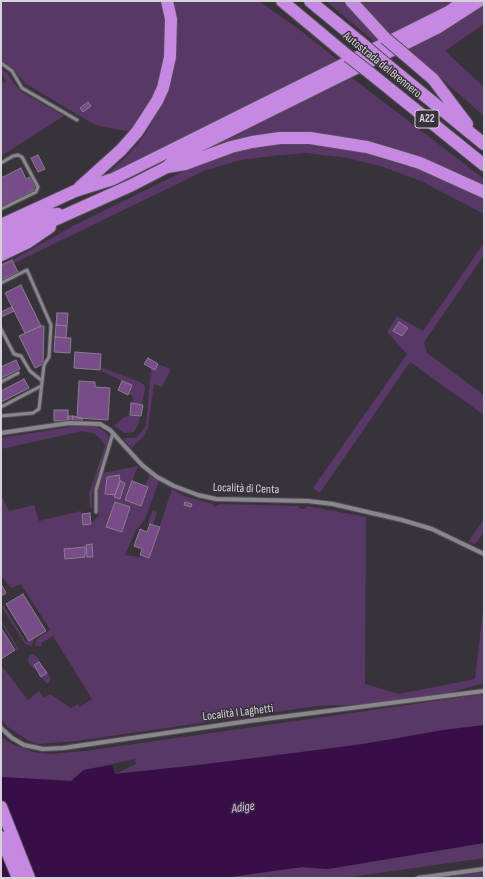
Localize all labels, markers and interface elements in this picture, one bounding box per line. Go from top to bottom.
street label: Autostrada del Brennero [340,29,424,101]
road number: A22 [415,110,439,128]
street label: Località di Centa [213,481,279,497]
street label: Località I Laghetti [202,702,274,724]
water label: Adige [230,799,256,817]

